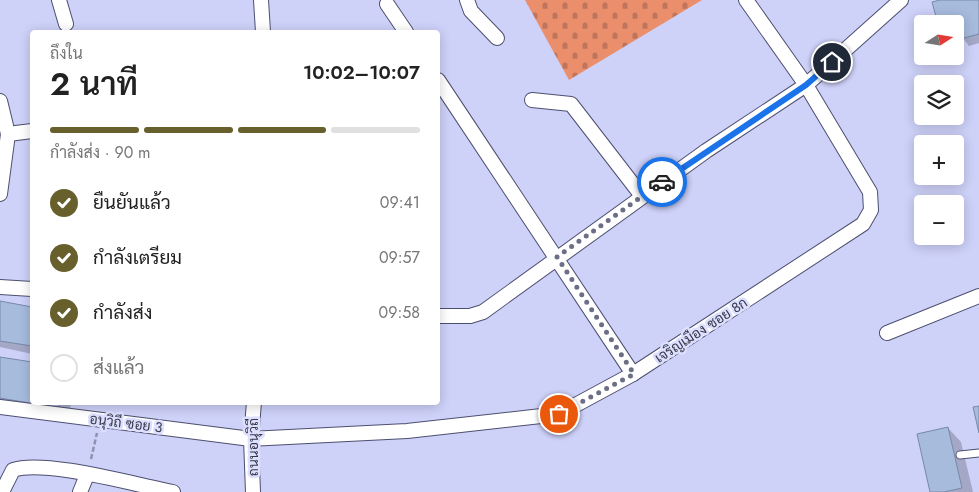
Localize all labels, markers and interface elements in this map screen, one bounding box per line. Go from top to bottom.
north arrow [914,15,964,65]
map controls [914,15,964,245]
pin [811,41,853,83]
text: ถึงใน [50,42,83,65]
icon: home [818,48,846,76]
text: 10:02–10:07 [303,59,420,86]
text: 2 นาที [50,61,138,107]
button: layers [914,75,964,125]
button: + [914,135,964,185]
text: กำลังส่ง · 90 m [50,141,151,164]
courier [637,157,687,207]
icon: car [648,168,676,196]
icon: check [50,189,78,217]
text: ยืนยันแล้ว [93,189,171,216]
text: 09:41 [380,191,420,214]
button: − [914,195,964,245]
icon: check [50,244,78,272]
text: กำลังเตรียม [93,244,182,271]
text: 09:57 [379,246,420,269]
street label: เจริญเมือง ซอย 8ก [651,292,751,368]
icon: check [50,299,78,327]
text: กำลังส่ง [93,299,152,326]
text: 09:58 [379,301,420,324]
text: ส่งแล้ว [93,354,144,381]
pin [538,393,580,435]
icon: bag [545,400,573,428]
street label: อนุวิถี ซอย 3 [88,409,164,437]
street label: ถนนอนุวิถี [243,418,263,476]

